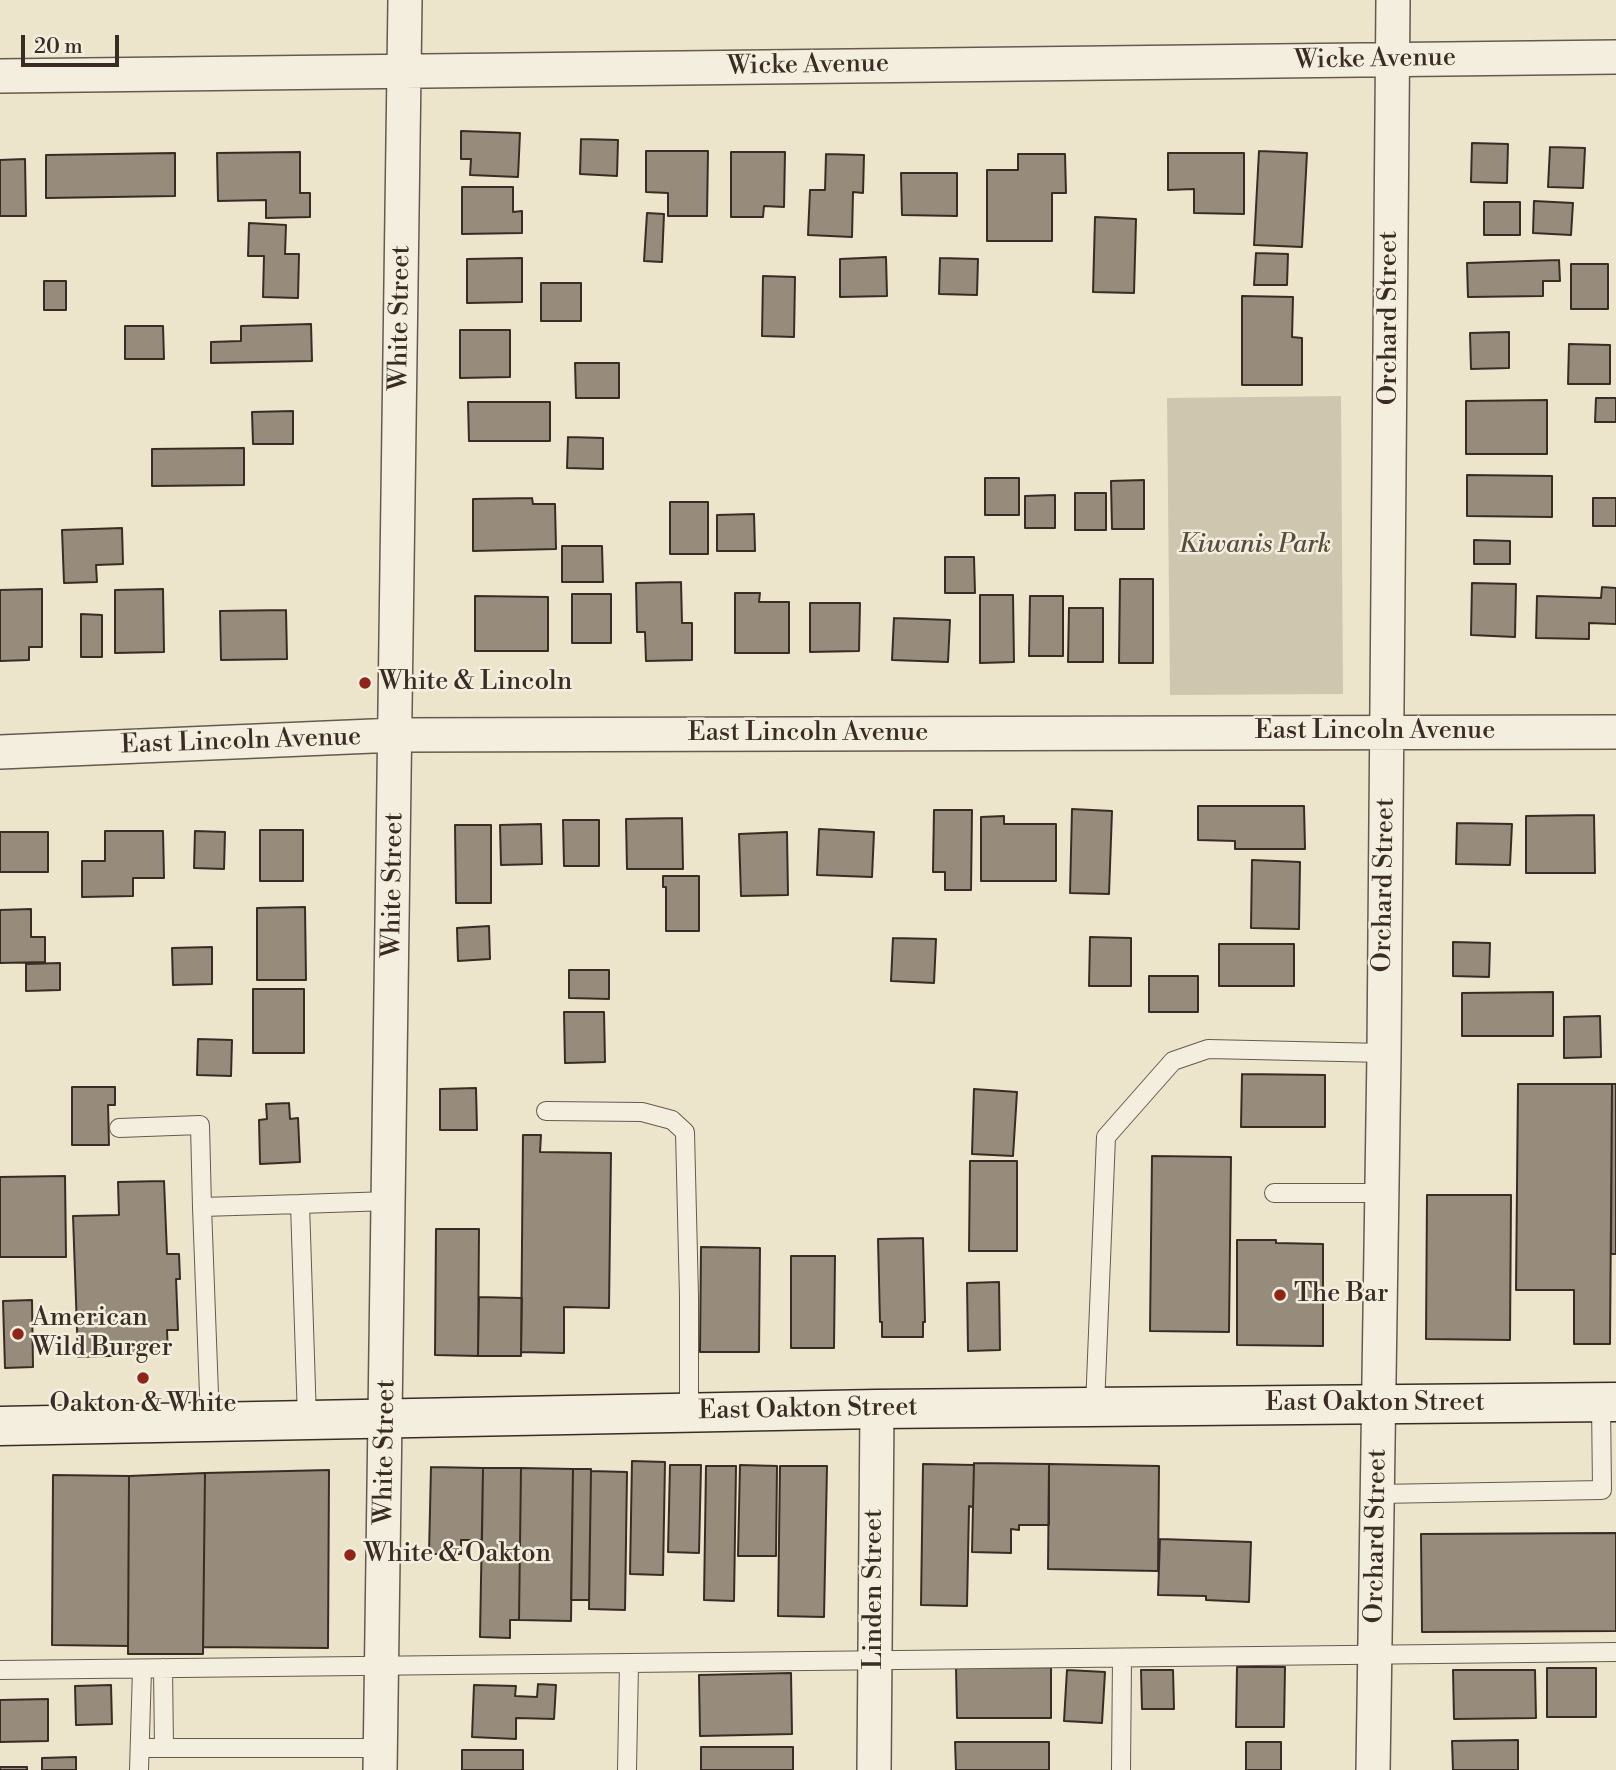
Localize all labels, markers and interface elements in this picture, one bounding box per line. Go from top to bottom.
scale bar [24,21,122,65]
text: 20 m [34,34,83,60]
street label: Wicke Avenue [1294,43,1456,77]
street label: Wicke Avenue [727,49,889,83]
street label: Orchard Street [1374,231,1406,405]
street label: White Street [384,245,418,391]
park label: Kiwanis Park [1179,530,1331,562]
place label: White & Lincoln [379,667,572,699]
marker: White & Lincoln [357,675,373,691]
street label: East Lincoln Avenue [1255,716,1495,748]
street label: East Lincoln Avenue [688,718,928,750]
street label: East Lincoln Avenue [120,722,362,762]
street label: Orchard Street [1368,797,1402,973]
street label: White Street [377,812,411,958]
place label: The Bar [1294,1279,1388,1311]
marker: The Bar [1272,1287,1288,1303]
place label: American Wild Burger [32,1303,173,1364]
marker: American Wild Burger [10,1326,26,1342]
marker: Oakton & White [135,1370,151,1386]
street label: White Street [369,1379,403,1525]
street label: East Oakton Street [1265,1388,1485,1420]
place label: Oakton & White [49,1389,237,1421]
street label: East Oakton Street [698,1392,918,1428]
street label: Orchard Street [1360,1448,1394,1624]
street label: Linden Street [859,1509,891,1669]
place label: White & Oakton [364,1539,551,1571]
marker: White & Oakton [342,1547,358,1563]

